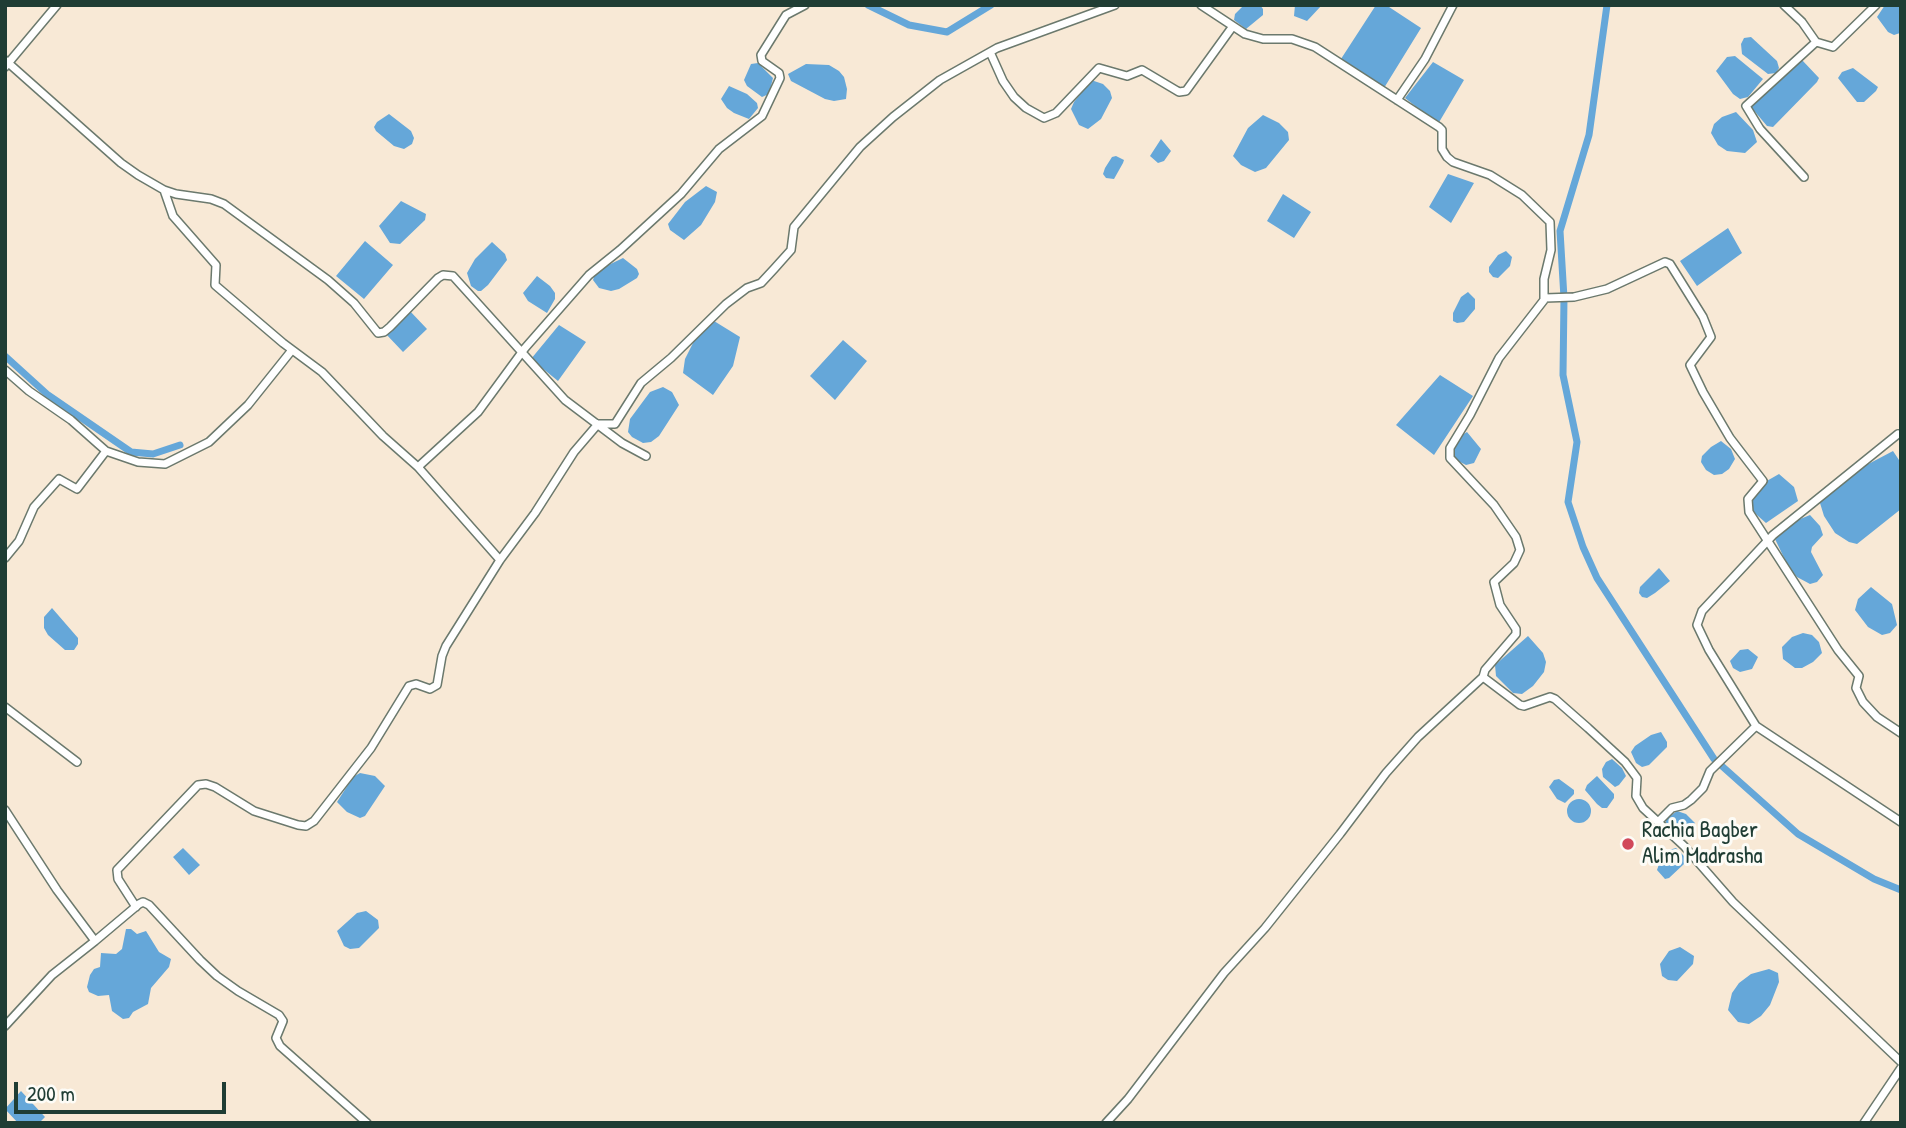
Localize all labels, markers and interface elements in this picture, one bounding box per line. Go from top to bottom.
place label: Rachia Bagber Alim Madrasha [1642,817,1762,871]
marker: Rachia Bagber Alim Madrasha [1620,836,1636,852]
scale bar [18,1068,229,1112]
text: 200 m [27,1079,75,1108]

